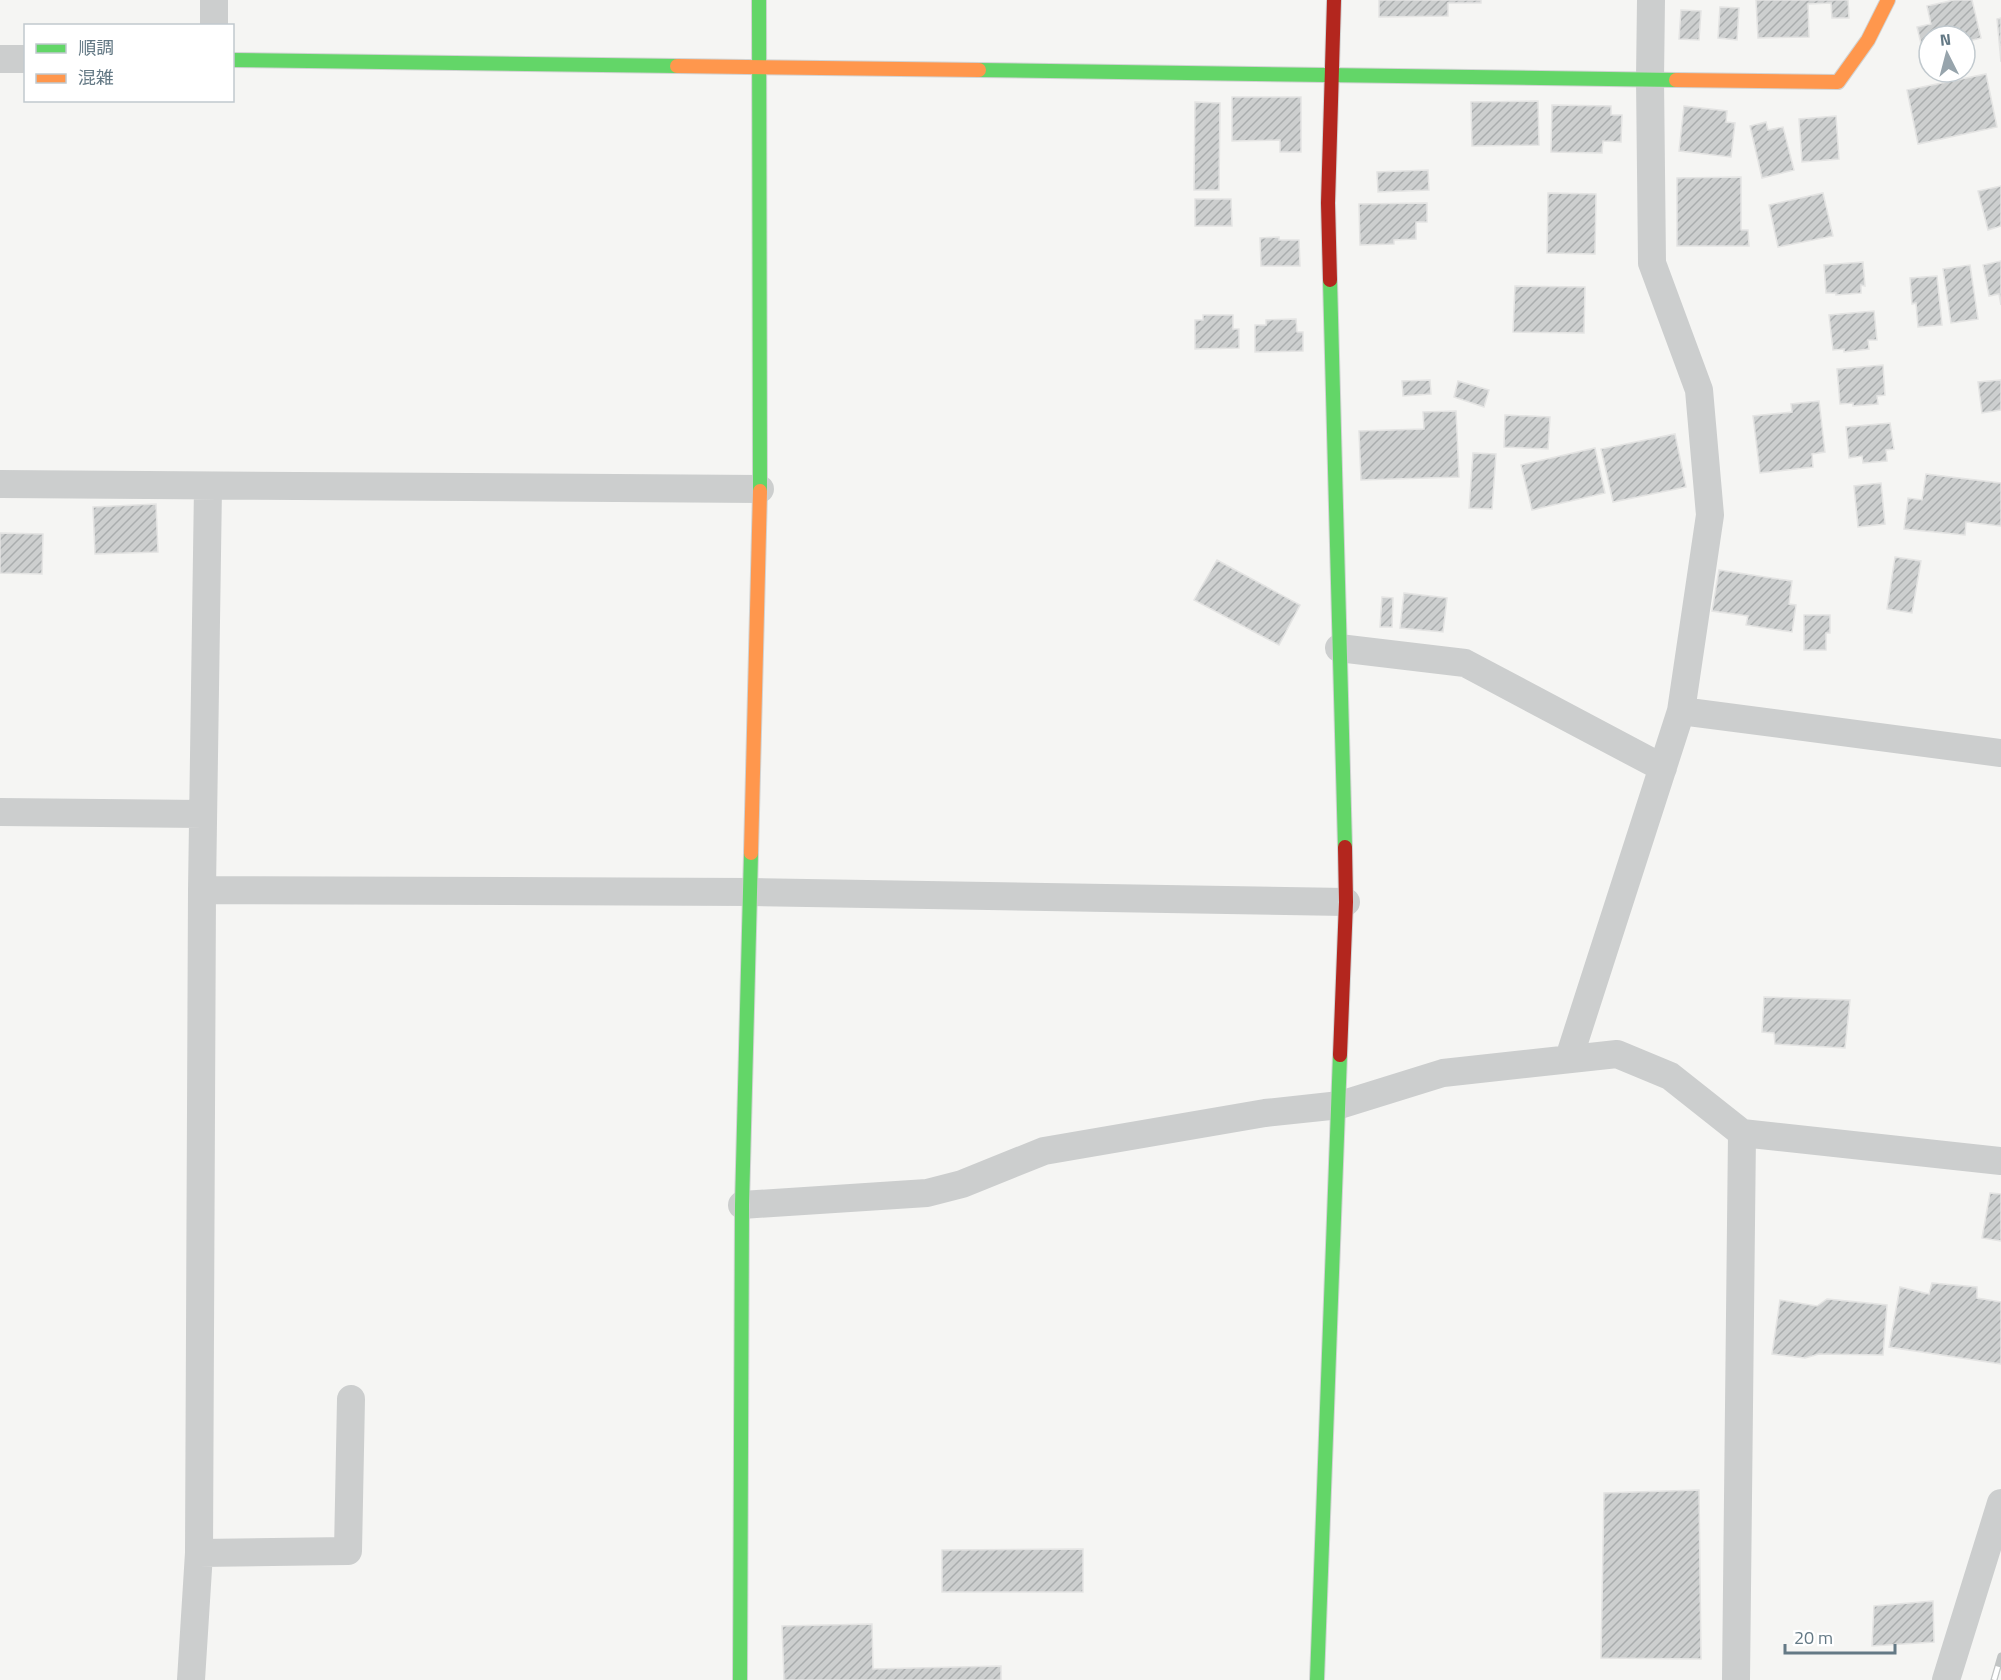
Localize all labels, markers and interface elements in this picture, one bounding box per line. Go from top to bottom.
legend [24,24,234,102]
north arrow [1917,24,1977,84]
text: N [1939,27,1952,52]
text: 順調 [78,34,114,61]
text: 混雑 [78,64,114,91]
scale bar [1785,1617,1894,1655]
text: 20 m [1794,1624,1833,1651]

